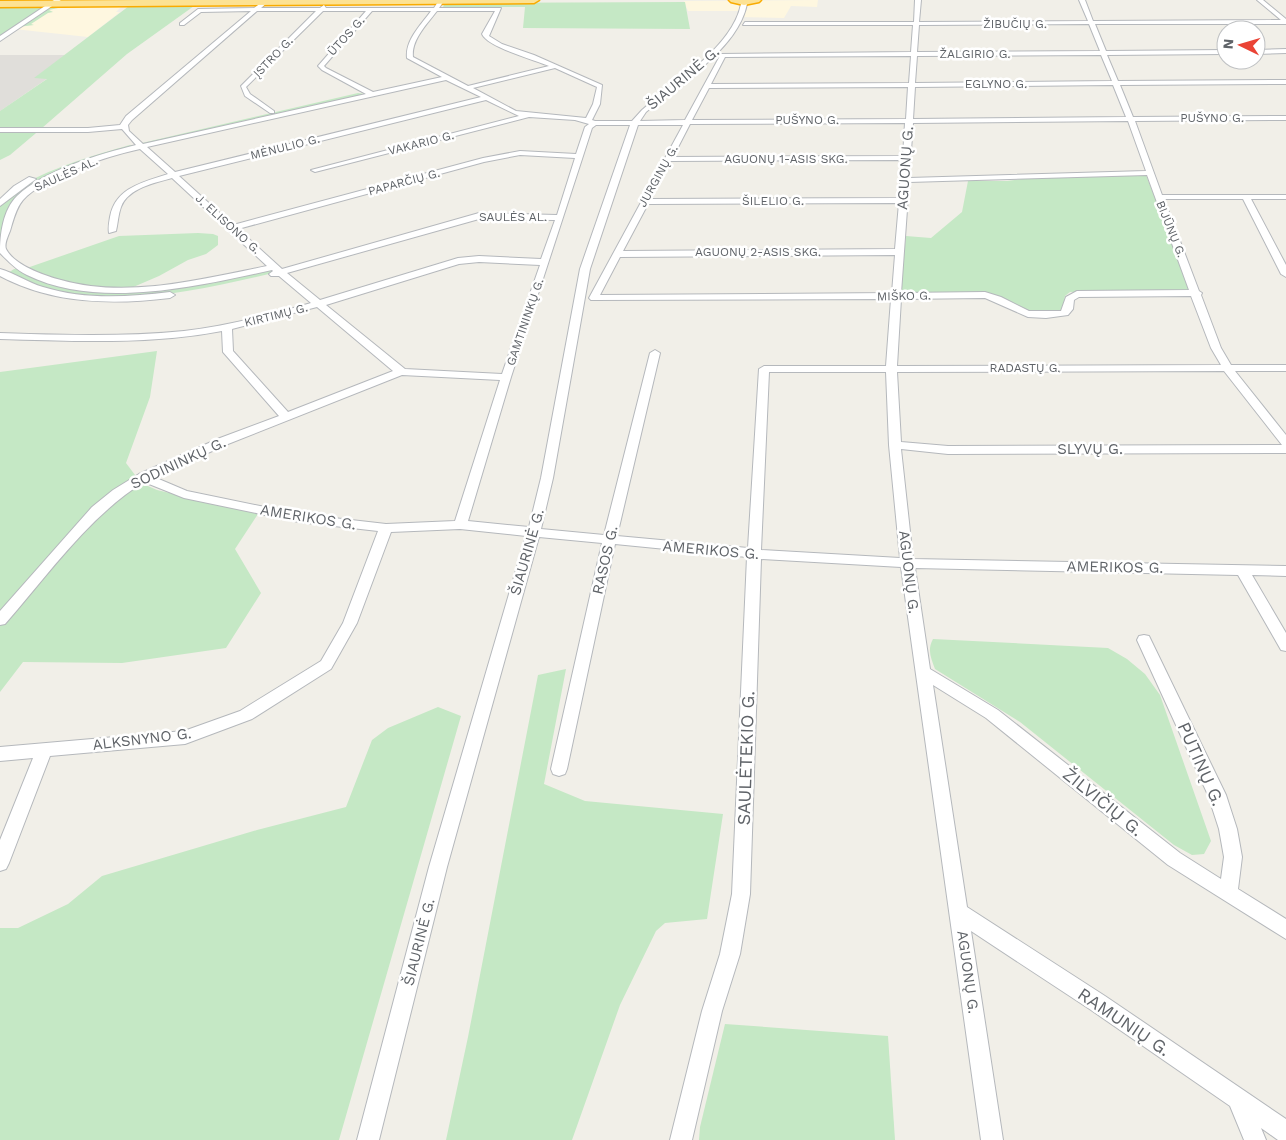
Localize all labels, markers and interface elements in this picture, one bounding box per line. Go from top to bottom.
street label: ŪTOS G. [325,13,367,59]
street label: ŽIBUČIŲ G. [983,17,1047,31]
north arrow [1216,20,1266,70]
street label: ĮSTRO G. [250,34,296,80]
text: N [1220,38,1236,50]
street label: ŠIAURINĖ G. [642,42,723,114]
street label: ŽALGIRIO G. [939,47,1011,61]
street label: EGLYNO G. [965,77,1027,91]
street label: PUŠYNO G. [1180,111,1244,125]
street label: PUŠYNO G. [775,113,839,127]
street label: AGUONŲ G. [893,126,917,210]
street label: VAKARIO G. [387,128,455,158]
street label: MĖNULIO G. [249,132,321,162]
street label: JURGINŲ G. [635,143,681,209]
street label: AGUONŲ 1-ASIS SKG. [724,152,848,166]
street label: SAULĖS AL. [32,154,100,194]
street label: PAPARČIŲ G. [367,166,441,198]
street label: J. ELISONO G. [193,191,263,257]
street label: ŠILELIO G. [742,194,804,208]
street label: BIJŪNŲ G. [1153,199,1189,259]
street label: SAULĖS AL. [479,210,547,224]
street label: AGUONŲ 2-ASIS SKG. [695,245,821,259]
street label: GAMTININKŲ G. [504,277,546,367]
street label: MIŠKO G. [877,289,931,303]
street label: KIRTIMŲ G. [243,300,309,330]
street label: RADASTŲ G. [989,361,1061,375]
street label: SODININKŲ G. [128,433,228,493]
street label: SLYVŲ G. [1057,440,1123,458]
street label: AMERIKOS G. [259,501,357,533]
street label: ŠIAURINĖ G. [505,506,548,597]
street label: RASOS G. [588,524,622,596]
street label: AGUONŲ G. [895,529,923,615]
street label: AMERIKOS G. [662,537,760,563]
street label: AMERIKOS G. [1066,557,1164,577]
street label: SAULĖTEKIO G. [733,690,758,826]
street label: PUTINŲ G. [1174,718,1229,809]
street label: ALKSNYNO G. [92,724,192,754]
street label: ŽILVIČIŲ G. [1059,763,1148,840]
street label: ŠIAURINĖ G. [399,896,439,987]
street label: AGUONŲ G. [953,929,983,1015]
street label: RAMUNIŲ G. [1074,983,1175,1060]

